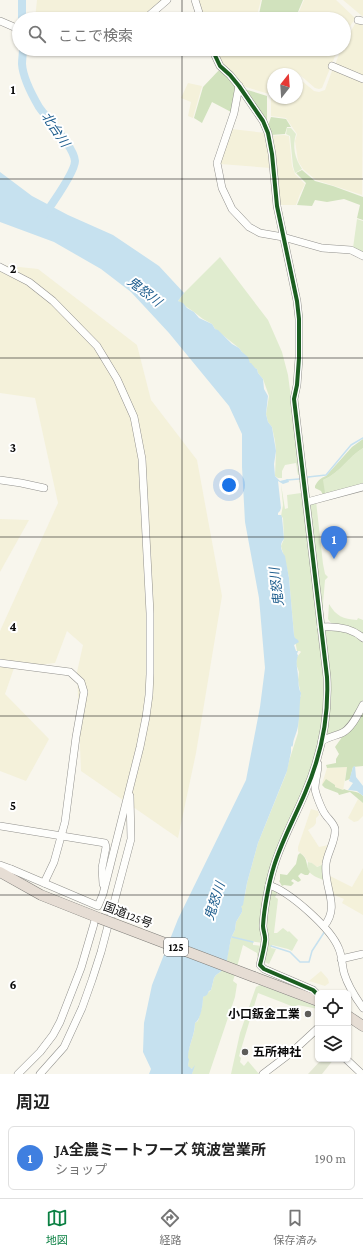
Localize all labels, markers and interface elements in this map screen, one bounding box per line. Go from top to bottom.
search box [12,12,351,56]
icon: search [26,23,48,45]
text: ここで検索 [58,28,133,44]
north arrow [267,68,303,104]
text: 1 [11,82,16,97]
water label: 北台川 [38,109,74,151]
text: 2 [10,261,17,276]
water label: 鬼怒川 [125,273,166,311]
text: 3 [10,440,16,455]
your location [219,475,239,495]
pin: 1 [321,526,347,559]
water label: 鬼怒川 [266,565,286,607]
text: 4 [9,619,17,634]
text: 5 [10,798,16,813]
water label: 鬼怒川 [201,878,228,922]
street label: 国道125号 [102,899,154,931]
road number: 125 [164,938,188,956]
text: 6 [9,977,17,992]
map controls [315,990,351,1062]
button: locate [315,990,351,1026]
place label: 小口鈑金工業 [228,1007,300,1021]
marker: 小口鈑金工業 [303,1009,313,1019]
button: layers [315,1026,351,1062]
place label: 五所神社 [253,1045,301,1059]
marker: 五所神社 [240,1047,250,1057]
text: 周辺 [16,1093,50,1112]
text: JA全農ミートフーズ 筑波営業所 [55,1142,266,1158]
text: 1 [28,1151,32,1166]
text: 190 m [315,1151,346,1166]
text: ショップ [55,1162,107,1177]
tab: 地図 [46,1207,68,1247]
tab: 経路 [159,1207,181,1247]
tab: 保存済み [273,1207,317,1247]

